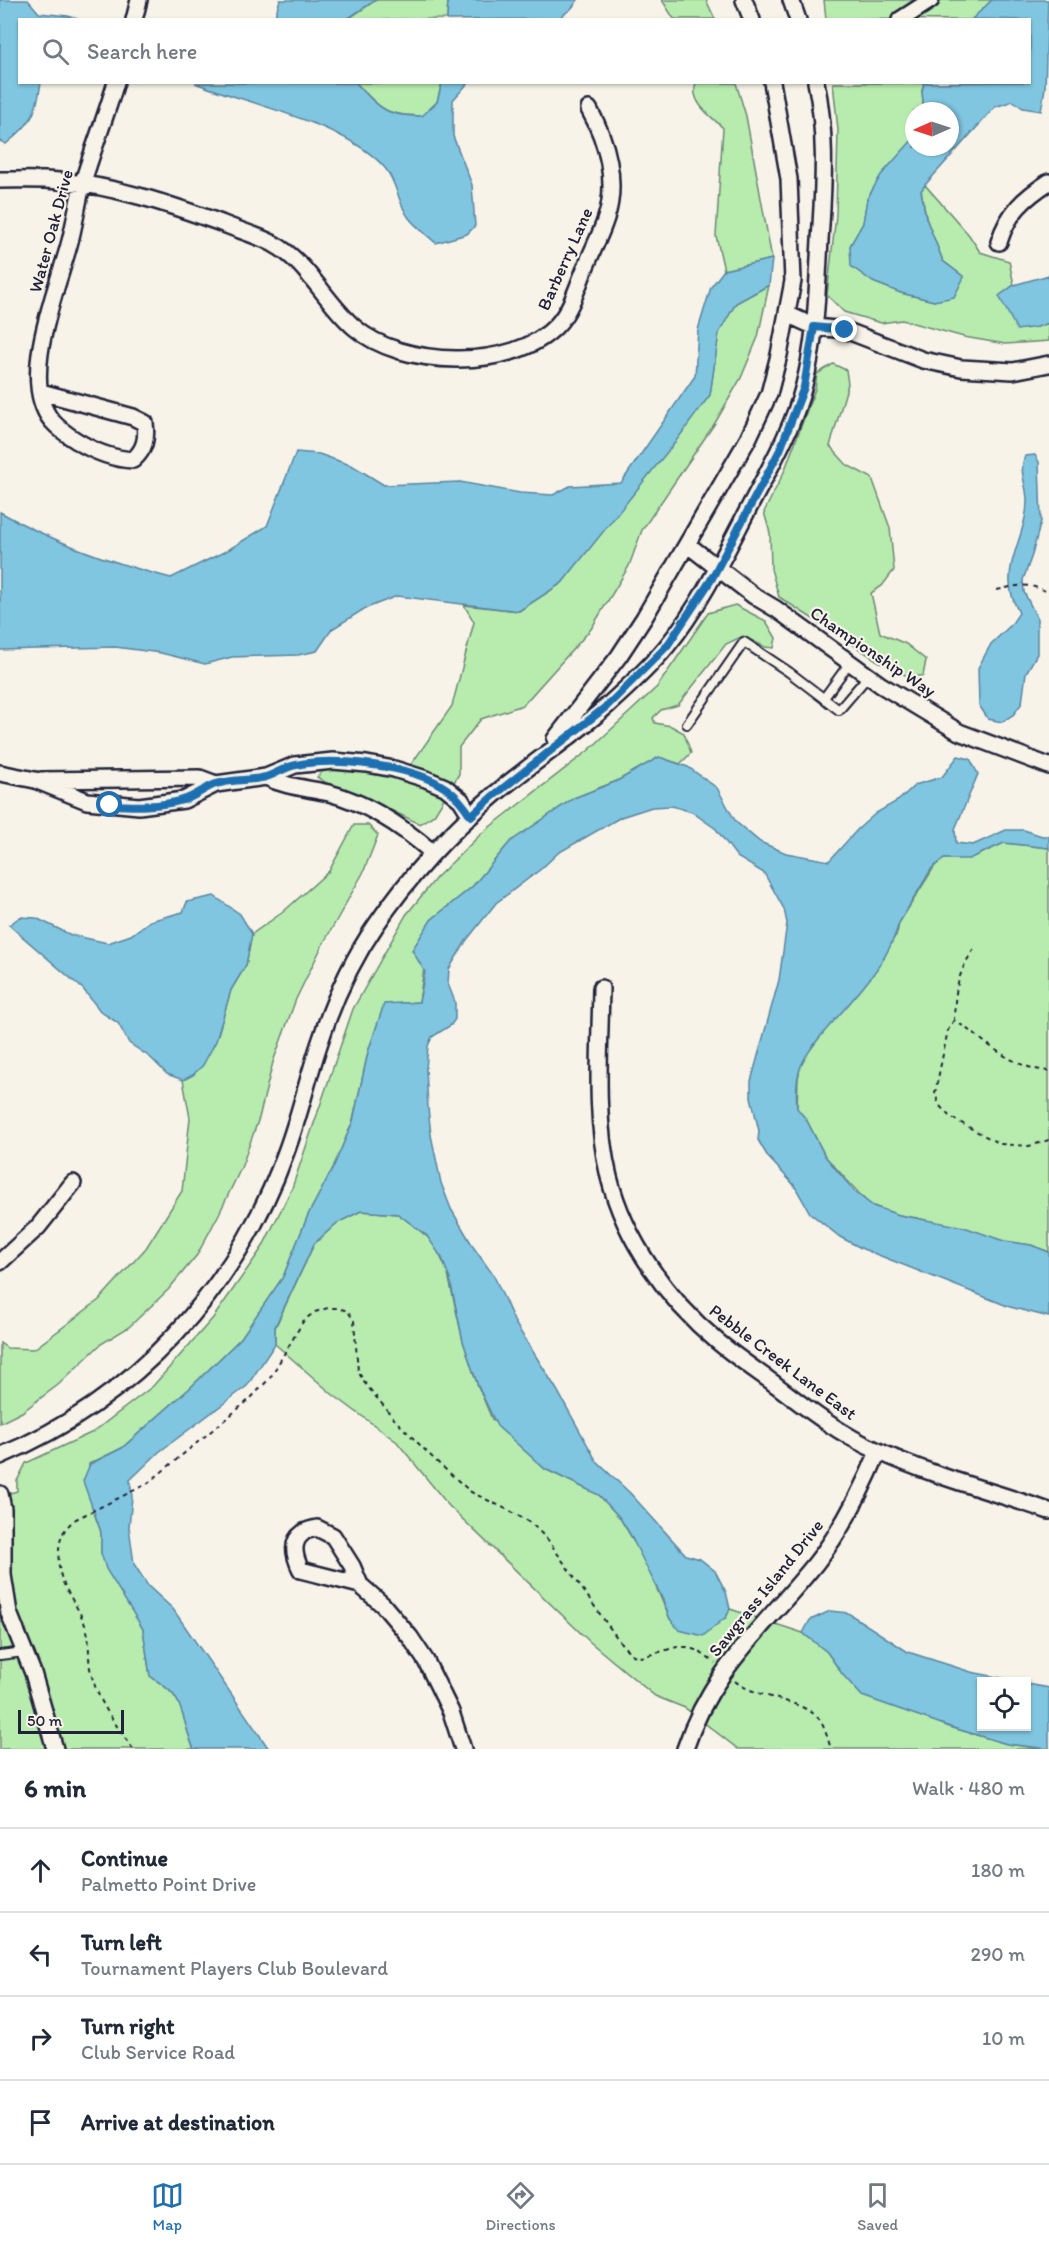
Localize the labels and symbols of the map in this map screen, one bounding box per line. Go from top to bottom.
north arrow [905,102,959,156]
street label: Water Oak Drive [24,167,78,295]
street label: Barberry Lane [533,204,597,314]
route end [831,316,857,342]
street label: Championship Way [806,602,941,703]
route start [96,791,122,817]
street label: Pebble Creek Lane East [705,1299,861,1425]
street label: Sawgrass Island Drive [704,1515,828,1661]
scale bar [18,1707,124,1734]

